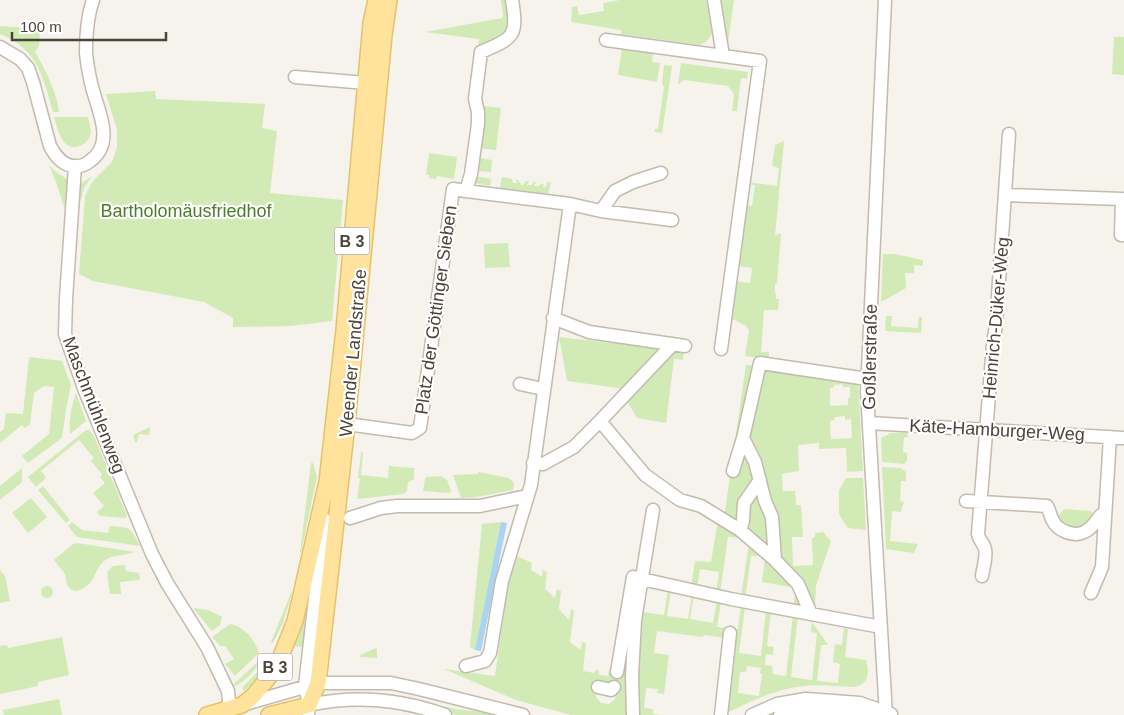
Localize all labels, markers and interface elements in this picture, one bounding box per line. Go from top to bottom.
scale bar [12,10,166,42]
text: 100 m [20,18,62,35]
park label: Bartholomäusfriedhof [100,201,273,221]
street label: Platz der Göttinger Sieben [411,204,461,416]
road number: B 3 [334,228,370,255]
street label: Heinrich-Düker-Weg [979,236,1013,400]
street label: Weender Landstraße [336,268,370,438]
street label: Goßlerstraße [859,304,881,410]
street label: Maschmühlenweg [59,334,129,476]
street label: Käte-Hamburger-Weg [909,415,1085,445]
road number: B 3 [258,654,292,680]

